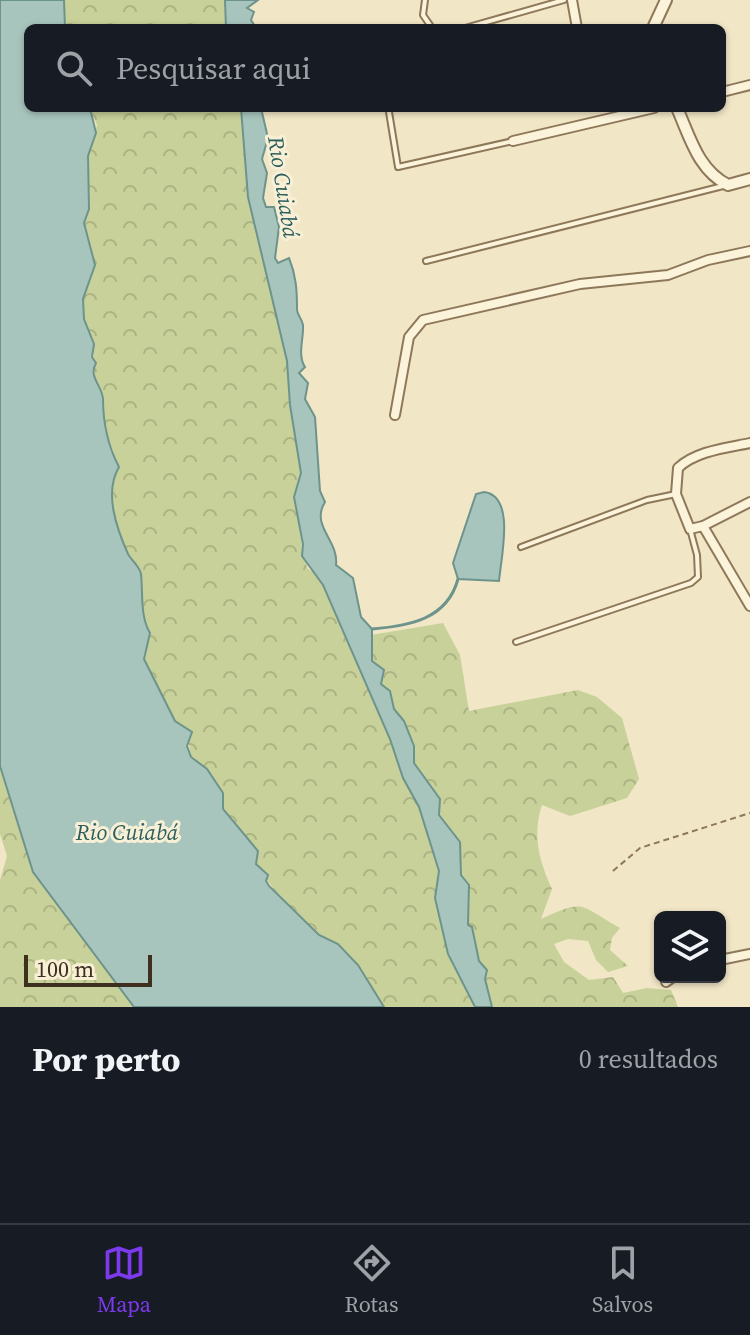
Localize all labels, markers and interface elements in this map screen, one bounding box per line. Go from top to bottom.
search box [24,24,726,112]
icon: search [52,46,96,90]
text: Pesquisar aqui [116,48,311,89]
water label: Rio Cuiabá [261,133,307,240]
water label: Rio Cuiabá [75,817,179,847]
map controls [654,911,726,983]
button: layers [654,911,726,983]
scale bar [24,951,152,987]
text: 100 m [36,954,94,984]
text: Por perto [32,1036,180,1082]
text: 0 resultados [579,1041,718,1077]
tab: Mapa [97,1241,151,1319]
tab: Rotas [345,1241,398,1319]
tab: Salvos [592,1241,653,1319]

